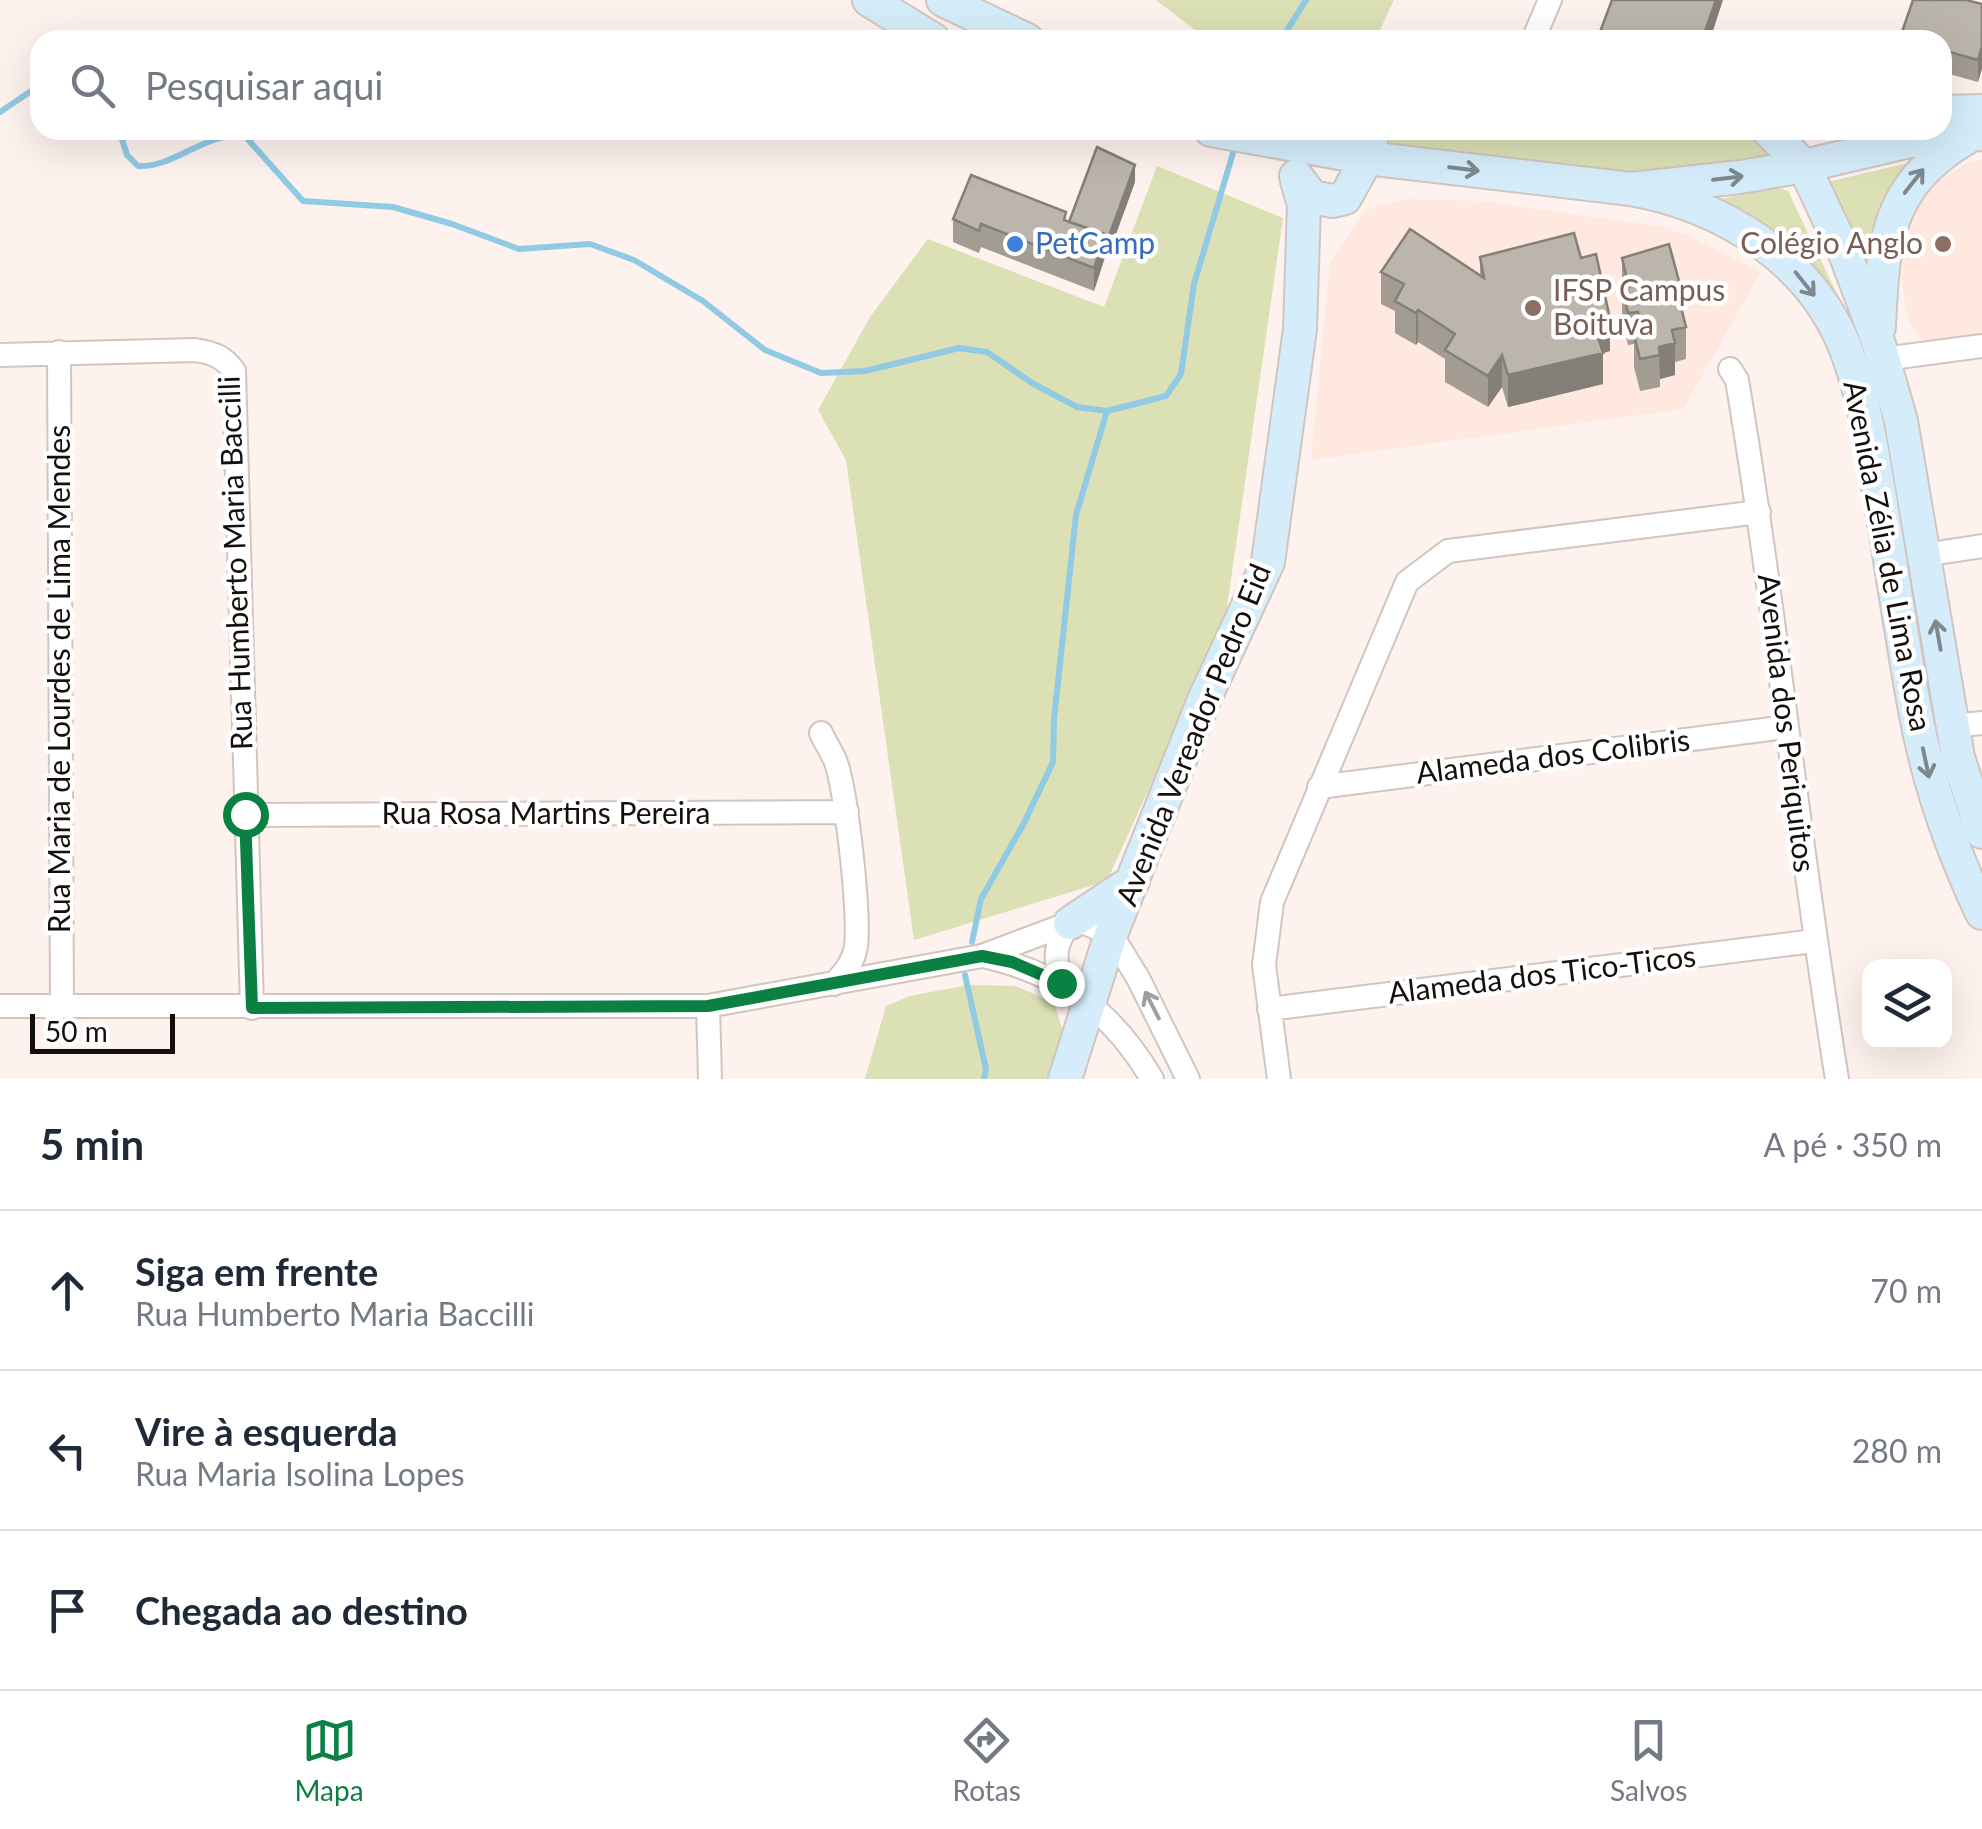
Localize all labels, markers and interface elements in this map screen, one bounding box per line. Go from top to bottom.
search box [30,30,1952,140]
icon: search [65,58,120,113]
text: Pesquisar aqui [145,62,384,108]
one-way arrow [1447,160,1479,179]
one-way arrow [1711,168,1744,187]
one-way arrow [1903,168,1924,195]
place label: PetCamp [1035,224,1155,260]
place label: Colégio Anglo [1740,224,1923,260]
marker: PetCamp [1004,233,1026,255]
marker: Colégio Anglo [1932,233,1954,255]
one-way arrow [1794,270,1816,296]
place label: IFSP Campus Boituva [1553,271,1725,341]
marker: IFSP Campus Boituva [1522,297,1544,319]
street label: Rua Humberto Maria Baccilli [209,375,259,751]
street label: Avenida Zélia de Lima Rosa [1837,377,1941,734]
street label: Rua Maria de Lourdes de Lima Mendes [40,425,76,933]
street label: Avenida Vereador Pedro Eid [1107,558,1277,910]
street label: Avenida dos Periquitos [1752,571,1824,874]
one-way arrow [1928,619,1947,652]
street label: Alameda dos Colibris [1414,720,1692,790]
one-way arrow [1918,746,1936,778]
route start [223,792,269,838]
street label: Rua Rosa Martins Pereira [381,794,711,830]
street label: Alameda dos Tico-Ticos [1386,936,1698,1010]
map controls [1862,959,1952,1049]
button: layers [1862,959,1952,1049]
route end [1039,961,1085,1007]
one-way arrow [1142,991,1161,1021]
scale bar [30,1009,175,1054]
text: 50 m [45,1014,108,1048]
text: 5 min [40,1119,144,1169]
text: A pé · 350 m [1763,1125,1942,1164]
text: Siga em frente [135,1248,378,1294]
icon: ahead [40,1263,95,1318]
text: 70 m [1870,1271,1942,1310]
text: Rua Humberto Maria Baccilli [135,1294,534,1333]
text: Vire à esquerda [135,1408,398,1454]
icon: left [40,1423,95,1478]
text: 280 m [1852,1431,1942,1470]
text: Rua Maria Isolina Lopes [135,1454,465,1493]
icon: arrive [40,1583,95,1638]
text: Chegada ao destino [135,1587,468,1633]
tab: Mapa [294,1713,364,1807]
tab: Rotas [953,1713,1021,1807]
tab: Salvos [1610,1713,1687,1807]

